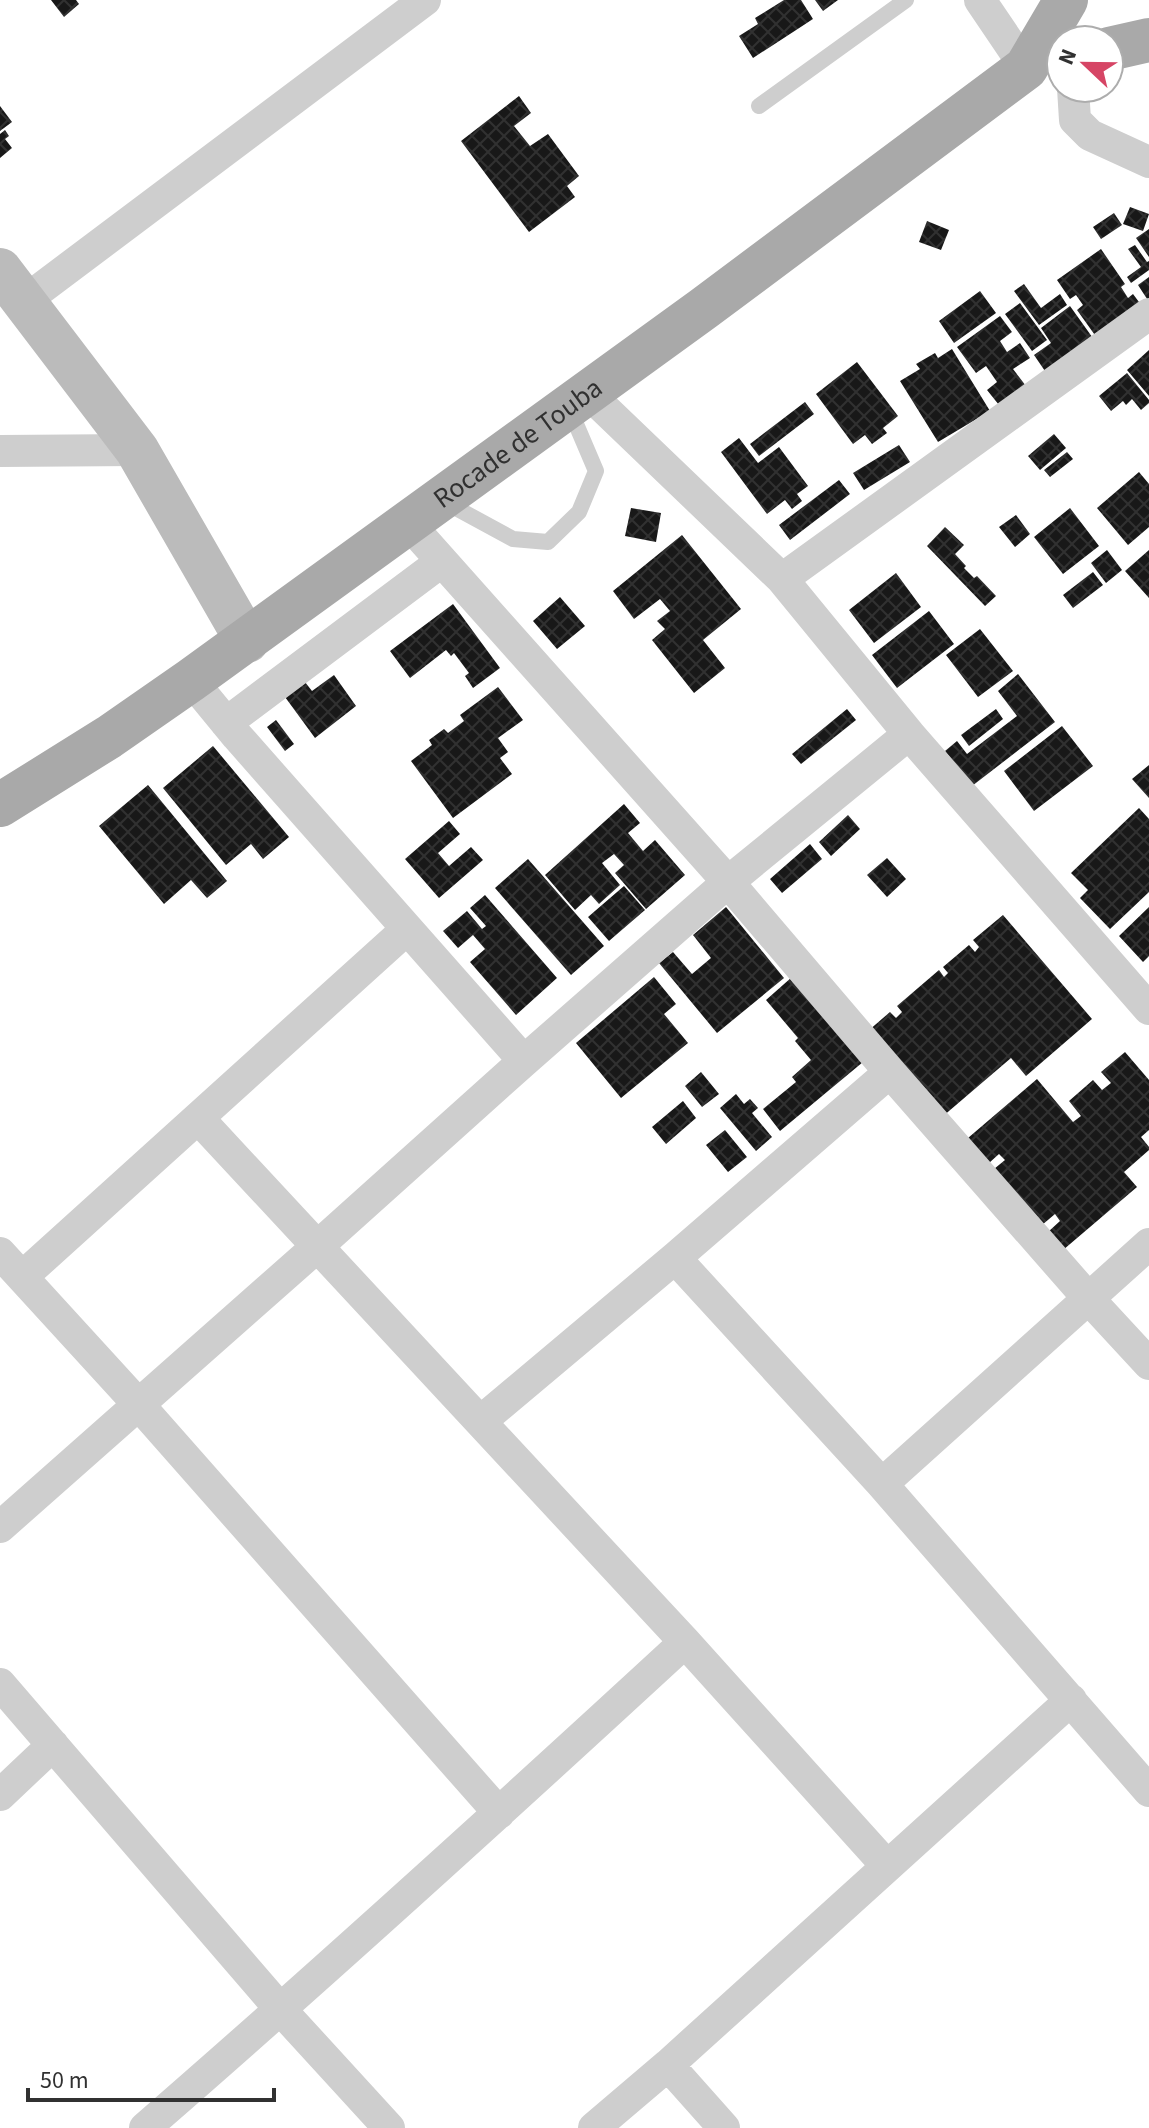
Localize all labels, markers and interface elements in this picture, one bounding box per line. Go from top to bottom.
north arrow [1045,24,1125,104]
text: N [1050,44,1085,70]
street label: Rocade de Touba [425,368,611,518]
scale bar [28,2052,274,2102]
text: 50 m [40,2063,89,2098]

